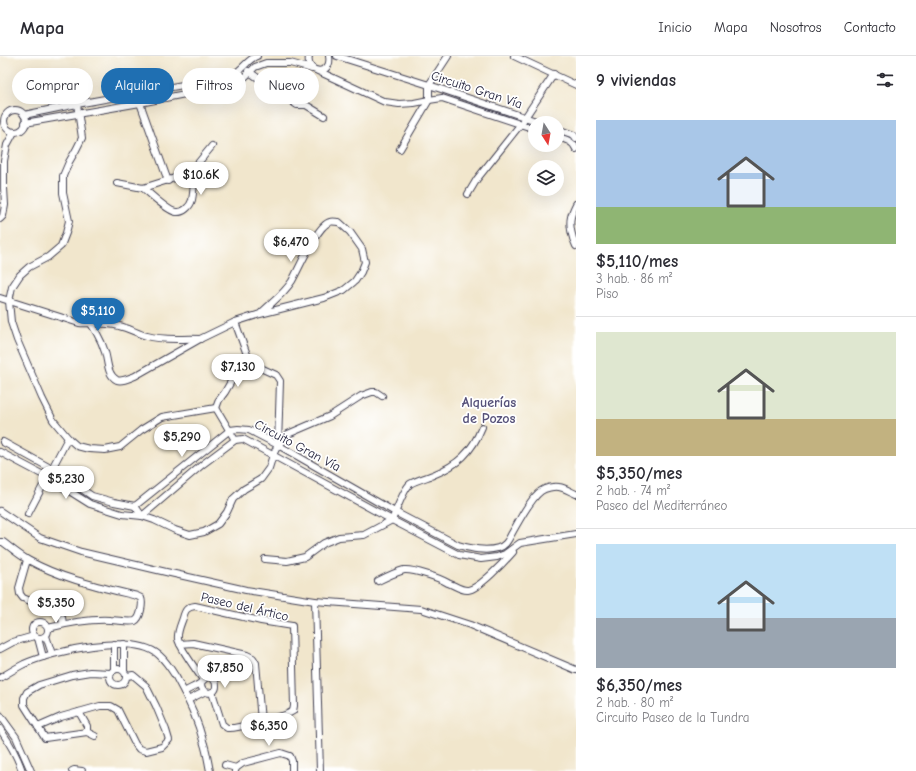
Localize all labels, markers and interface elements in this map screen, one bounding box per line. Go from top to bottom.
text: Mapa [20,17,65,39]
text: Inicio [658,19,692,36]
text: Mapa [714,19,748,36]
text: Nosotros [770,19,822,36]
text: Contacto [844,19,896,36]
chip: Comprar [12,68,93,104]
chip: Alquilar [101,68,174,104]
chip: Filtros [182,68,246,104]
chip: Nuevo [254,68,319,104]
street label: Circuito Gran Vía [429,68,524,111]
icon: filters [874,69,896,91]
text: 9 viviendas [596,71,676,90]
north arrow [528,116,564,152]
map controls [528,116,564,196]
icon: home [710,146,782,218]
button: layers [528,160,564,196]
pin: $10.6K [168,162,234,196]
text: $10.6K [183,167,219,182]
pin: $6,470 [258,229,324,263]
text: $6,470 [273,234,309,249]
text: $5,110/mes [596,252,678,271]
text: 3 hab. · 86 m² [596,271,672,286]
text: Piso [596,286,618,301]
pin: $5,110 [65,298,131,332]
text: $5,110 [81,303,115,318]
pin: $7,130 [205,354,271,388]
icon: home [710,358,782,430]
text: $7,130 [220,359,256,374]
district label: Alquerías de Pozos [462,394,516,427]
street label: Circuito Gran Vía [252,416,343,474]
pin: $5,290 [149,424,215,458]
text: $5,290 [163,429,201,444]
text: $5,350/mes [596,464,682,483]
pin: $5,230 [33,466,99,500]
text: $5,230 [47,471,85,486]
text: 2 hab. · 74 m² [596,483,670,498]
text: Paseo del Mediterráneo [596,498,727,513]
icon: home [710,570,782,642]
street label: Paseo del Ártico [200,588,291,624]
pin: $5,350 [23,590,89,624]
text: $5,350 [37,595,75,610]
pin: $7,850 [192,655,258,689]
text: $7,850 [206,660,244,675]
text: $6,350/mes [596,676,682,695]
text: 2 hab. · 80 m² [596,695,673,710]
text: Circuito Paseo de la Tundra [596,710,749,725]
pin: $6,350 [236,713,302,747]
text: $6,350 [250,718,288,733]

